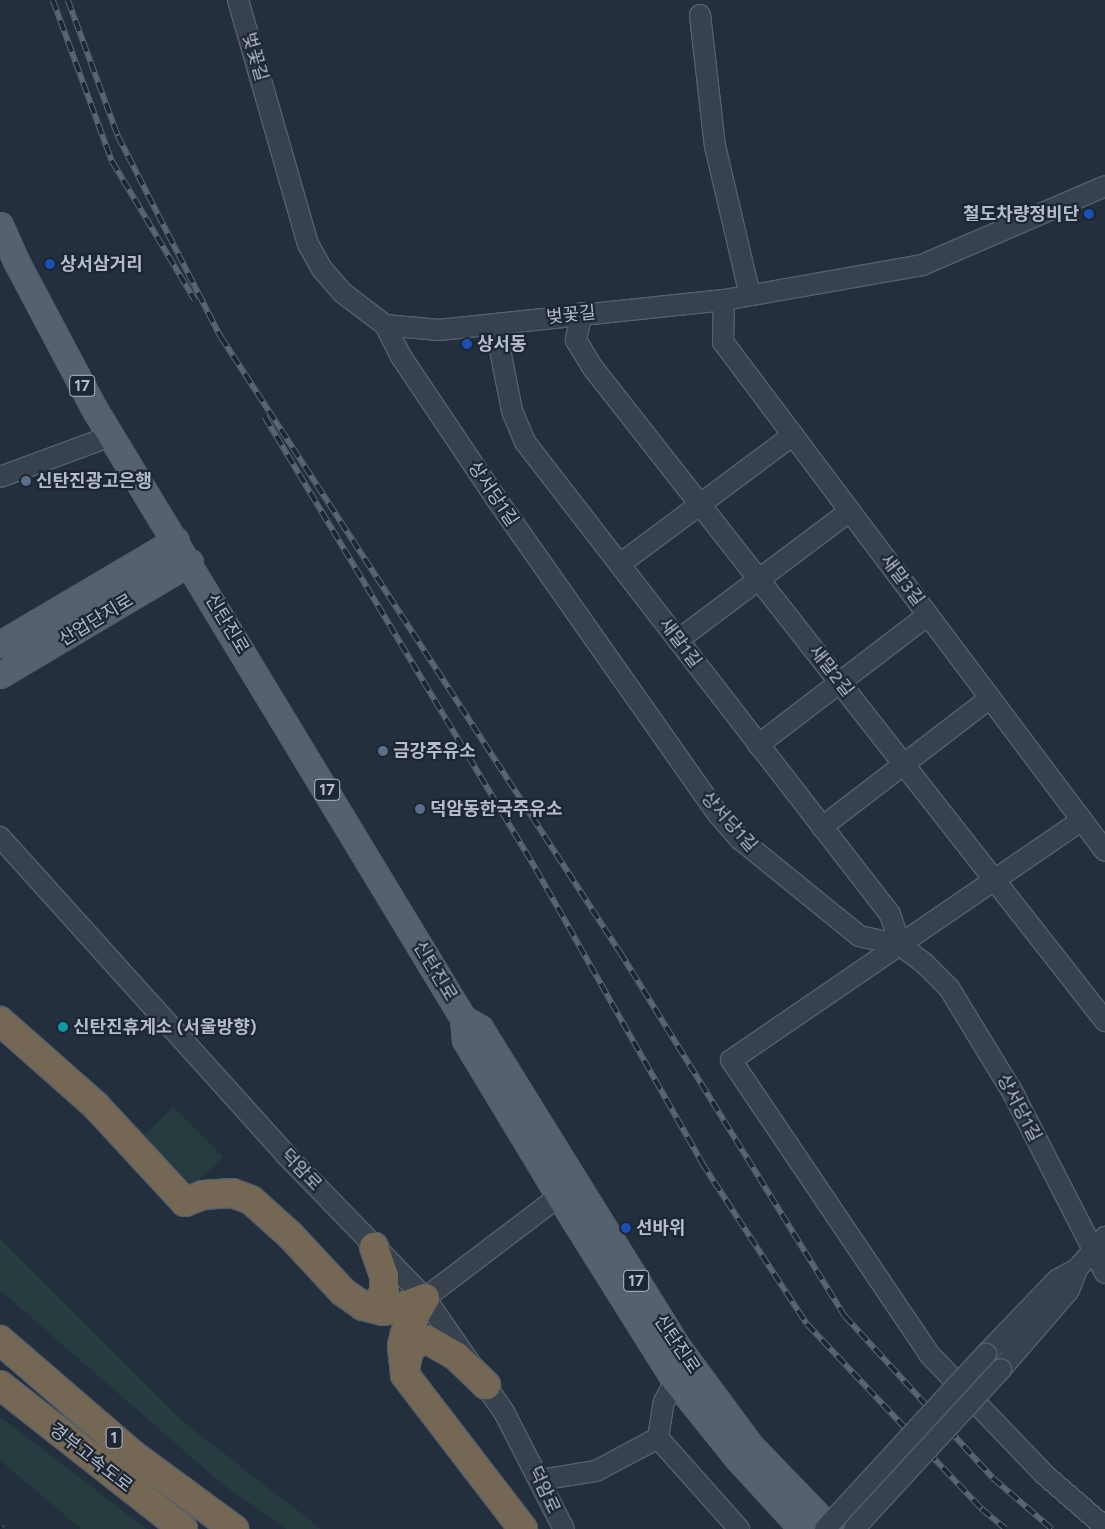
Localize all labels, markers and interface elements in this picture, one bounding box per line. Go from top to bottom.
street label: 벚꽃길 [238,30,272,84]
place label: 철도차량정비단 [963,203,1079,225]
marker: 철도차량정비단 [1083,208,1095,220]
place label: 상서삼거리 [60,253,143,275]
marker: 상서삼거리 [44,258,56,270]
street label: 벚꽃길 [545,302,597,328]
place label: 상서동 [477,333,527,355]
marker: 상서동 [461,338,473,350]
road number: 17 [68,372,96,400]
street label: 상서당1길 [463,457,523,531]
place label: 신탄진광고은행 [36,470,152,492]
marker: 신탄진광고은행 [20,475,32,487]
street label: 새말3길 [875,550,929,610]
street label: 산업단지로 [55,589,137,651]
street label: 신탄진로 [201,590,253,658]
street label: 새말1길 [654,614,706,672]
street label: 새말2길 [804,641,858,701]
place label: 금강주유소 [393,740,476,762]
marker: 금강주유소 [377,745,389,757]
road number: 17 [313,776,341,804]
street label: 상서당1길 [696,787,762,857]
place label: 덕암동한국주유소 [430,798,562,820]
marker: 덕암동한국주유소 [414,803,426,815]
street label: 신탄진로 [409,937,461,1005]
place label: 신탄진휴게소 (서울방향) [73,1016,257,1038]
marker: 신탄진휴게소 (서울방향) [57,1021,69,1033]
street label: 상서당1길 [992,1070,1046,1146]
street label: 덕암로 [276,1145,326,1195]
place label: 선바위 [636,1217,686,1239]
marker: 선바위 [620,1222,632,1234]
road number: 17 [622,1268,650,1294]
street label: 신탄진로 [650,1311,704,1377]
street label: 경부고속도로 [45,1419,137,1497]
road number: 1 [105,1425,123,1452]
street label: 덕암로 [524,1463,564,1517]

